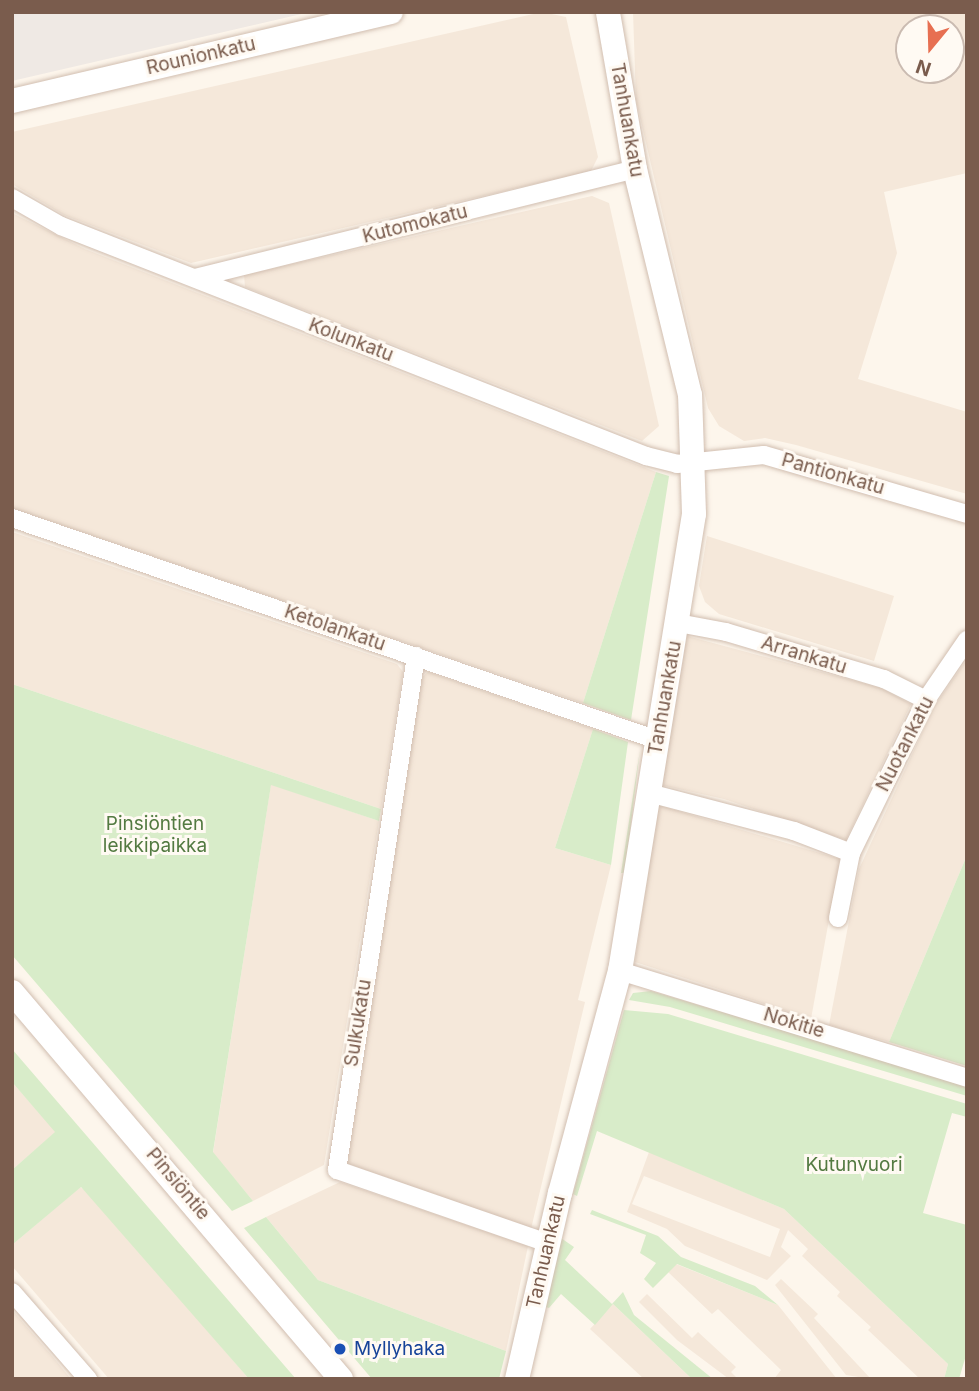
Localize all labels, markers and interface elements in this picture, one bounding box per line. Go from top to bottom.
north arrow [895,14,965,84]
street label: Rounionkatu [144,32,258,80]
text: N [913,54,934,81]
street label: Tanhuankatu [606,61,648,179]
street label: Kutomokatu [360,200,470,248]
street label: Kolunkatu [305,313,397,367]
street label: Pantionkatu [779,448,887,500]
street label: Ketolankatu [281,600,389,656]
street label: Arrankatu [759,631,849,679]
street label: Tanhuankatu [644,639,686,757]
street label: Nuotankatu [871,693,939,795]
park label: Pinsiöntien leikkipaikka [103,813,207,857]
street label: Sulkukatu [340,978,376,1068]
street label: Nokitie [761,1003,827,1043]
street label: Pinsiöntie [141,1143,215,1225]
park label: Kutunvuori [805,1154,903,1176]
street label: Tanhuankatu [522,1193,570,1311]
place label: Myllyhaka [354,1338,445,1360]
marker: Myllyhaka [332,1341,348,1357]

